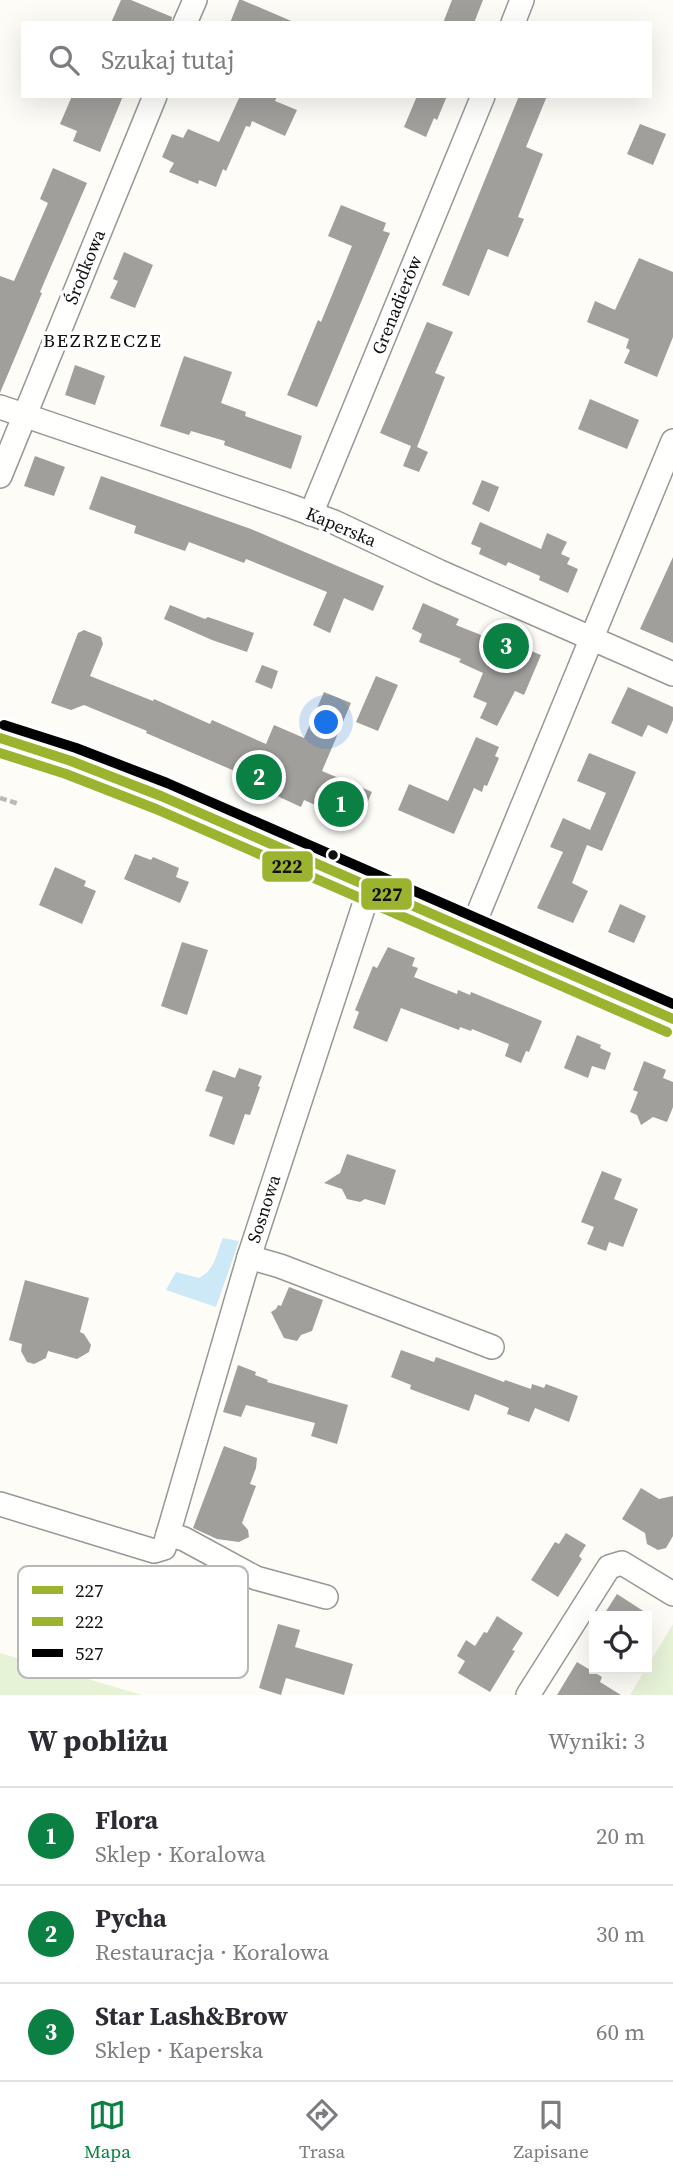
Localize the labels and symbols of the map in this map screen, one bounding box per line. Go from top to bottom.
street label: Środkowa [58,225,111,308]
street label: Grenadierów [365,251,428,358]
district label: BEZRZECZE [43,327,163,353]
street label: Kaperska [302,501,381,553]
pin: 3 [483,620,529,672]
your location [309,705,343,739]
pin: 2 [236,751,282,803]
pin: 1 [318,778,364,830]
unlabelled marker [326,848,340,862]
line badge: 222 [261,850,314,883]
text: 222 [272,853,302,879]
line badge: 227 [360,877,413,911]
text: 227 [372,881,402,907]
street label: Sosnowa [241,1171,287,1246]
legend [18,1566,248,1678]
text: 227 [75,1577,104,1603]
text: 222 [75,1608,104,1634]
text: 527 [75,1640,104,1666]

